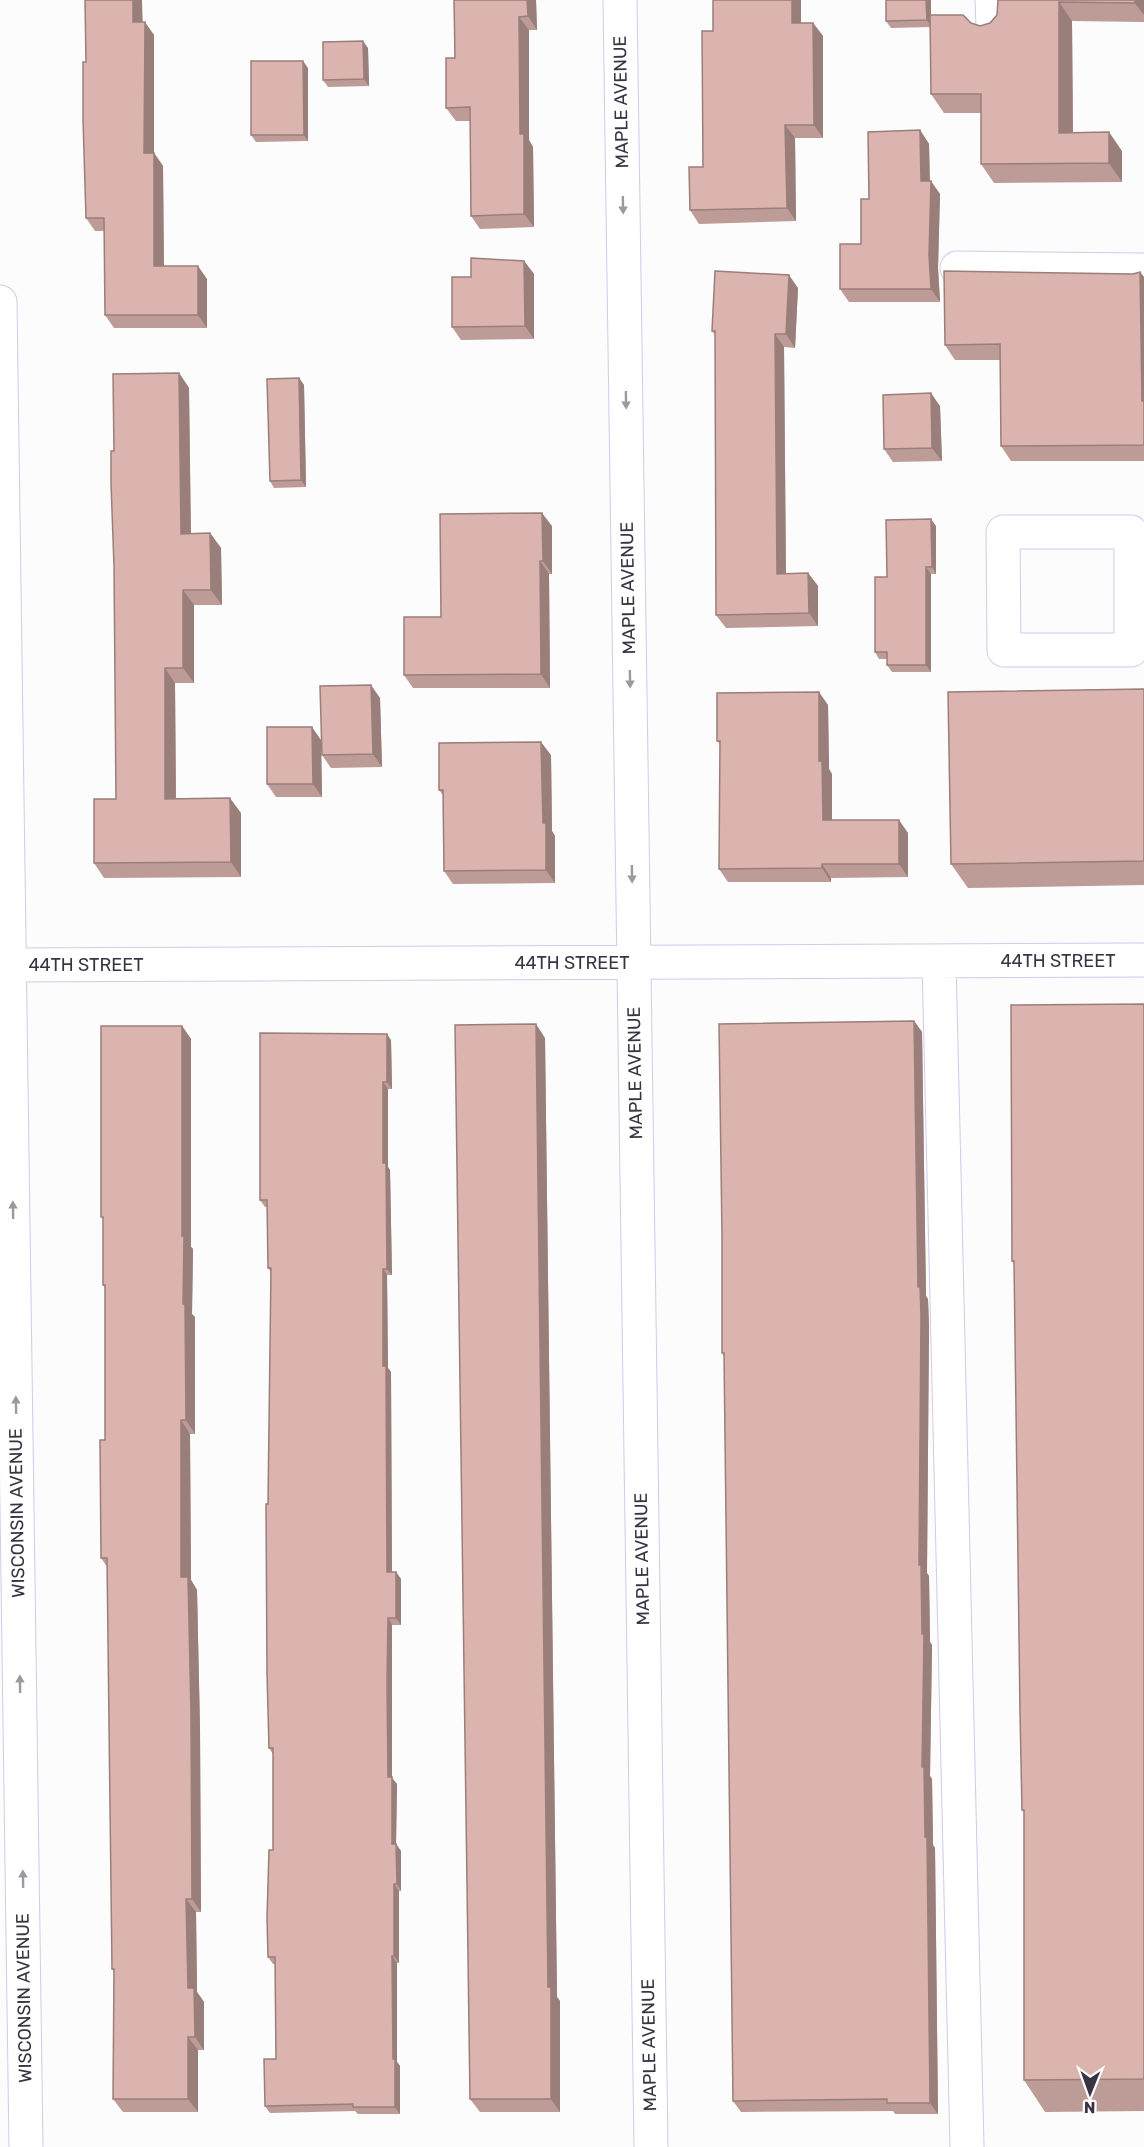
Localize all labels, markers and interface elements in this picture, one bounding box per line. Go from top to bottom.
street label: MAPLE AVENUE [609,35,633,169]
one-way arrow [618,196,628,215]
one-way arrow [621,391,630,410]
street label: MAPLE AVENUE [616,521,640,655]
one-way arrow [625,670,634,689]
one-way arrow [628,865,637,884]
street label: 44TH STREET [1000,950,1116,972]
street label: 44TH STREET [514,952,630,974]
street label: 44TH STREET [28,954,144,976]
street label: MAPLE AVENUE [623,1006,647,1140]
one-way arrow [8,1200,18,1219]
one-way arrow [11,1395,20,1414]
street label: WISCONSIN AVENUE [5,1428,29,1598]
street label: MAPLE AVENUE [630,1492,654,1626]
one-way arrow [15,1674,25,1693]
one-way arrow [18,1869,27,1888]
street label: WISCONSIN AVENUE [12,1913,36,2083]
street label: MAPLE AVENUE [637,1978,661,2112]
north arrow [1060,2063,1120,2123]
text: N [1084,2098,1096,2117]

